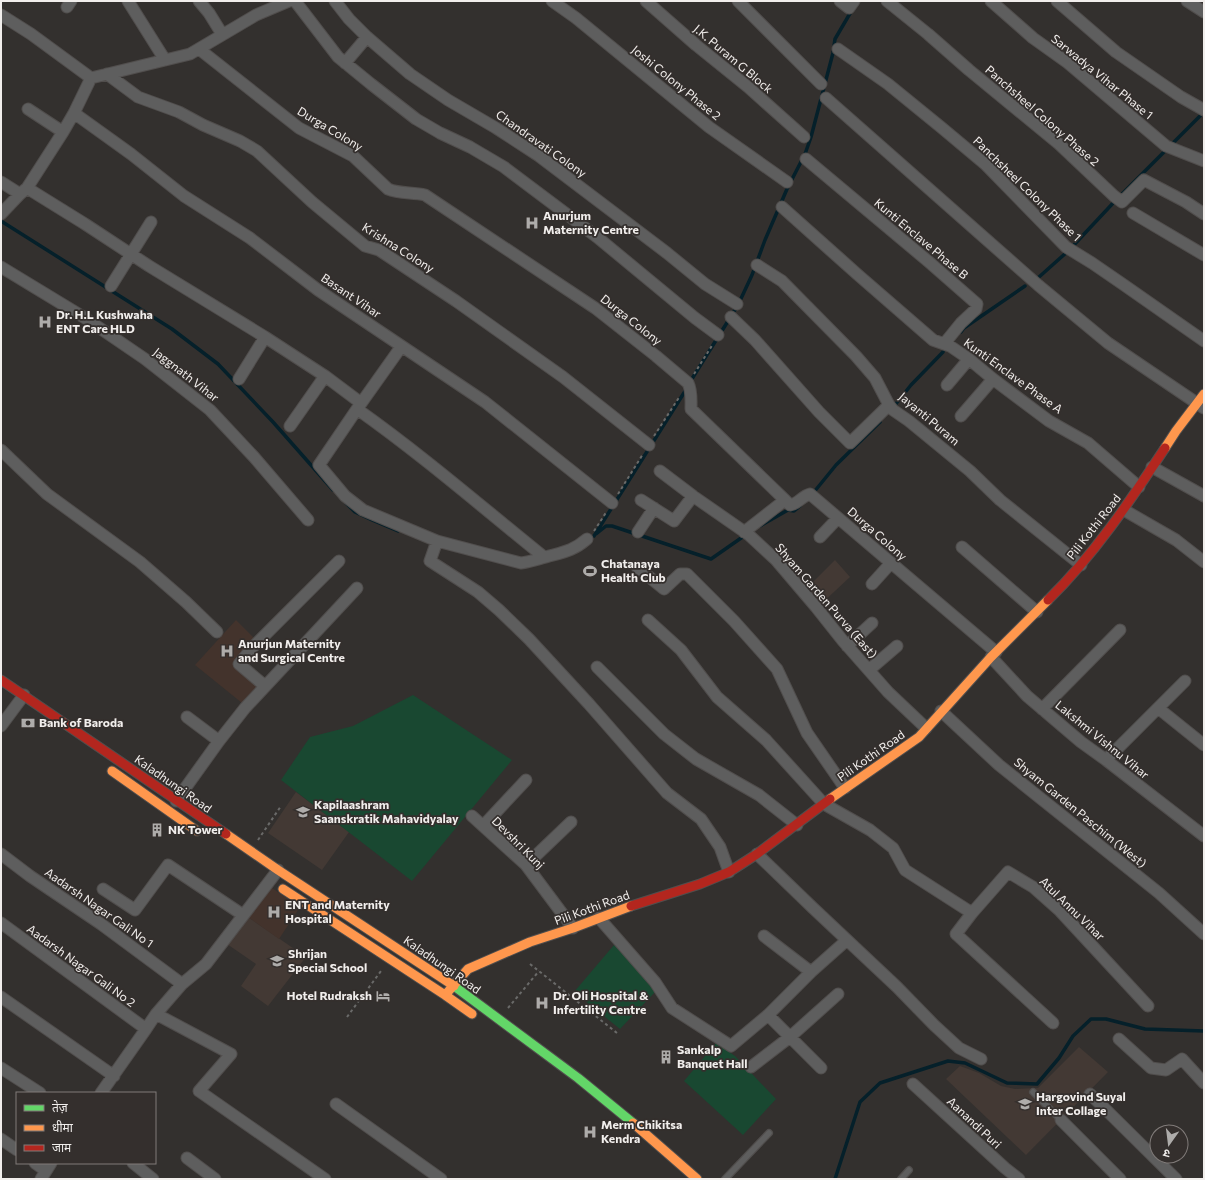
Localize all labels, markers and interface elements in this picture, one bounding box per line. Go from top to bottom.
street label: J.K. Puram G Block [691,21,776,96]
street label: Sarwadya Vihar Phase 1 [1049,31,1156,122]
street label: Joshi Colony Phase 2 [629,42,724,123]
street label: Panchsheel Colony Phase 2 [983,62,1103,169]
street label: Durga Colony [295,103,366,153]
street label: Chandravati Colony [494,107,589,180]
street label: Panchsheel Colony Phase 1 [971,133,1085,244]
street label: Kunti Enclave Phase B [872,195,972,282]
place label: Anurjum Maternity Centre [543,208,639,236]
hospital icon: Anurjum Maternity Centre [524,215,540,231]
street label: Krishna Colony [360,219,437,275]
street label: Basant Vihar [319,270,384,320]
street label: Durga Colony [598,291,665,347]
place label: Dr. H.L Kushwaha ENT Care HLD [56,307,153,335]
hospital icon: Dr. H.L Kushwaha ENT Care HLD [37,314,53,330]
street label: Kunti Enclave Phase A [962,335,1066,416]
street label: Jaggnath Vihar [150,344,222,405]
street label: Jayanti Puram [896,389,963,448]
street label: Pili Kothi Road [1063,491,1123,562]
street label: Durga Colony [845,504,910,563]
street label: Shyam Garden Purva (East) [773,540,880,661]
place label: Chatanaya Health Club [601,556,666,584]
sports icon: Chatanaya Health Club [582,563,598,579]
place label: Anurjun Maternity and Surgical Centre [238,636,345,664]
hospital icon: Anurjun Maternity and Surgical Centre [219,643,235,659]
street label: Lakshmi Vishnu Vihar [1053,697,1153,781]
bank icon: Bank of Baroda [20,715,36,731]
place label: Bank of Baroda [39,715,123,729]
street label: Pili Kothi Road [834,727,907,784]
street label: Kaladhungi Road [132,751,215,815]
street label: Shyam Garden Paschim (West) [1012,754,1150,870]
place label: Kapilaashram Saanskratik Mahavidyalay [314,797,459,825]
school or university icon: Kapilaashram Saanskratik Mahavidyalay [295,804,311,820]
street label: Devshri Kunj [490,813,548,871]
building icon: NK Tower [149,822,165,838]
place label: NK Tower [168,822,222,836]
street label: Aadarsh Nagar Gali No 1 [43,864,156,950]
street label: Atul Annu Vihar [1037,874,1108,943]
street label: Pili Kothi Road [552,887,631,927]
place label: ENT and Maternity Hospital [285,897,390,925]
hospital icon: ENT and Maternity Hospital [266,904,282,920]
street label: Aadarsh Nagar Gali No 2 [25,921,139,1009]
street label: Kaladhungi Road [401,932,484,996]
place label: Shrijan Special School [288,946,367,974]
school or university icon: Shrijan Special School [269,953,285,969]
place label: Hotel Rudraksh [286,988,372,1002]
hotel icon: Hotel Rudraksh [375,988,391,1004]
place label: Dr. Oli Hospital & Infertility Centre [553,988,649,1016]
hospital icon: Dr. Oli Hospital & Infertility Centre [534,995,550,1011]
place label: Sankalp Banquet Hall [677,1042,748,1070]
building icon: Sankalp Banquet Hall [658,1049,674,1065]
place label: Hargovind Suyal Inter Collage [1036,1089,1126,1117]
legend [16,1092,156,1164]
street label: Aanandi Puri [945,1094,1005,1151]
school or university icon: Hargovind Suyal Inter Collage [1017,1096,1033,1112]
text: तेज़ [52,1100,69,1114]
place label: Merm Chikitsa Kendra [601,1117,682,1145]
text: धीमा [52,1120,74,1134]
hospital icon: Merm Chikitsa Kendra [582,1124,598,1140]
north arrow [1149,1124,1189,1164]
text: जाम [52,1140,72,1154]
text: उ [1161,1147,1171,1161]

